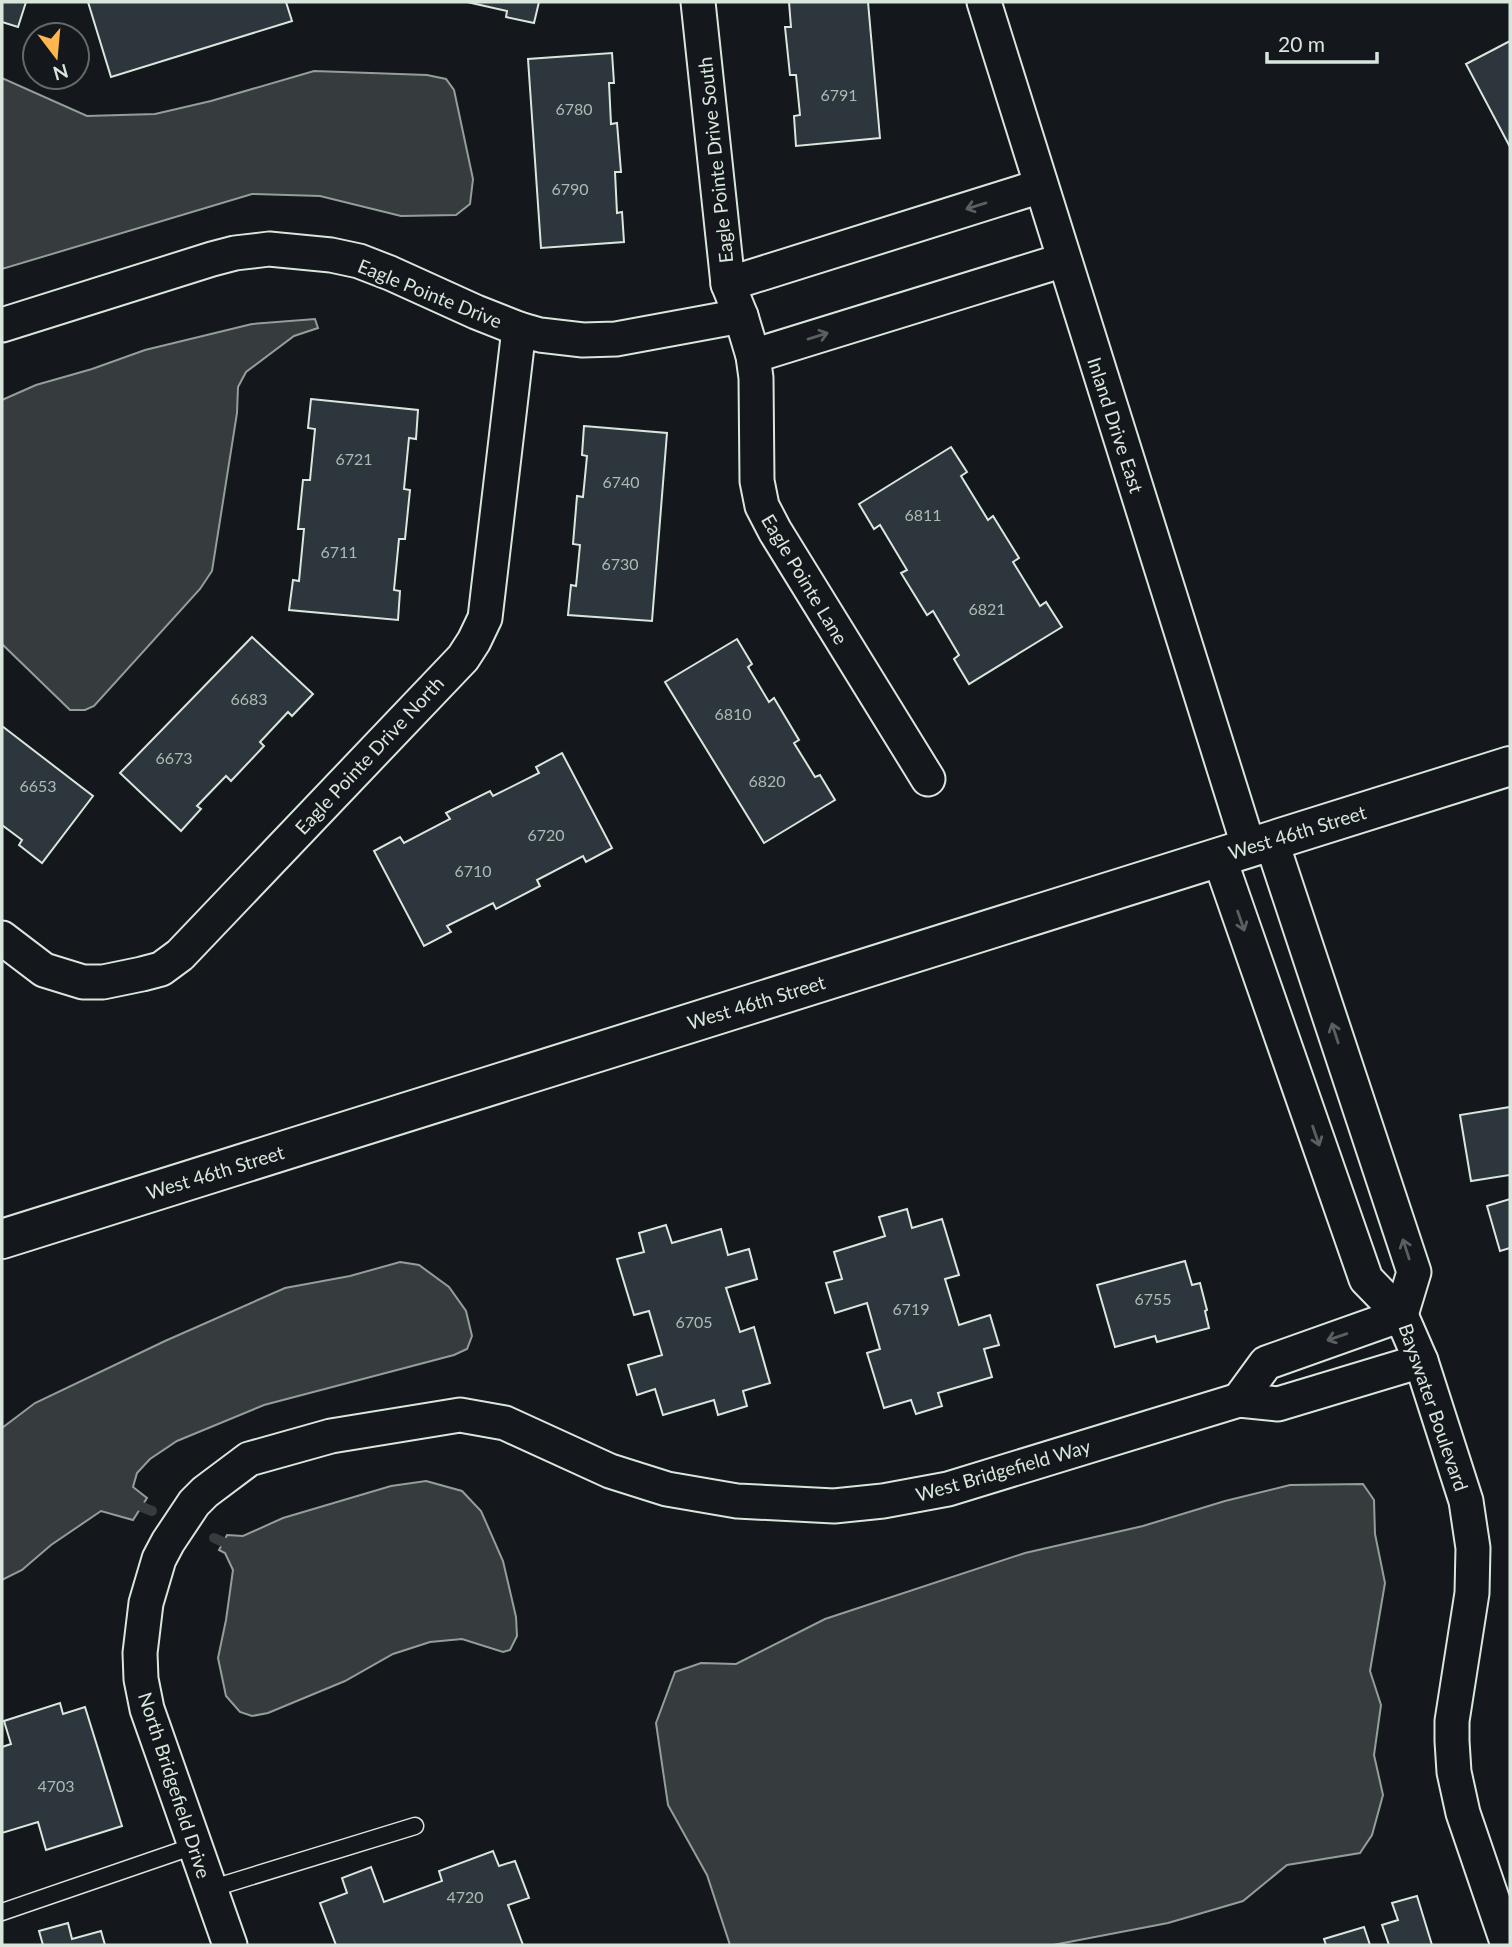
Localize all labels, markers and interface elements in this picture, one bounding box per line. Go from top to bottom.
north arrow [21,21,91,91]
scale bar [1267,21,1377,65]
text: 20 m [1278,31,1325,56]
street label: Eagle Pointe Drive South [693,56,737,264]
text: N [51,60,71,86]
house number: 6791 [820,85,858,104]
house number: 6780 [555,99,593,118]
house number: 6790 [551,179,589,198]
one-way arrow [965,200,987,213]
street label: Eagle Pointe Drive [355,254,505,332]
one-way arrow [807,328,829,341]
street label: Inland Drive East [1083,354,1149,496]
house number: 6721 [335,449,373,468]
house number: 6740 [602,472,640,491]
house number: 6811 [904,505,942,524]
street label: Eagle Pointe Lane [757,510,853,648]
house number: 6711 [320,542,358,561]
house number: 6730 [601,554,639,573]
house number: 6821 [968,599,1006,618]
street label: Eagle Pointe Drive North [290,671,448,839]
house number: 6683 [230,689,268,708]
house number: 6810 [714,704,752,723]
house number: 6673 [155,748,193,767]
house number: 6820 [748,771,786,790]
house number: 6653 [19,776,57,795]
street label: West 46th Street [1225,800,1369,864]
house number: 6720 [527,825,565,844]
house number: 6710 [454,861,492,880]
one-way arrow [1236,910,1248,932]
street label: West 46th Street [684,970,828,1034]
one-way arrow [1328,1023,1340,1045]
one-way arrow [1310,1125,1323,1147]
street label: West 46th Street [143,1140,287,1204]
one-way arrow [1399,1239,1412,1261]
house number: 6755 [1134,1289,1172,1308]
house number: 6719 [892,1299,930,1318]
house number: 6705 [675,1312,713,1331]
street label: Bayswater Boulevard [1395,1320,1473,1494]
one-way arrow [1327,1332,1348,1345]
street label: West Bridgefield Way [913,1434,1093,1506]
street label: North Bridgefield Drive [134,1689,216,1881]
house number: 4703 [37,1776,75,1795]
house number: 4720 [446,1887,484,1906]

